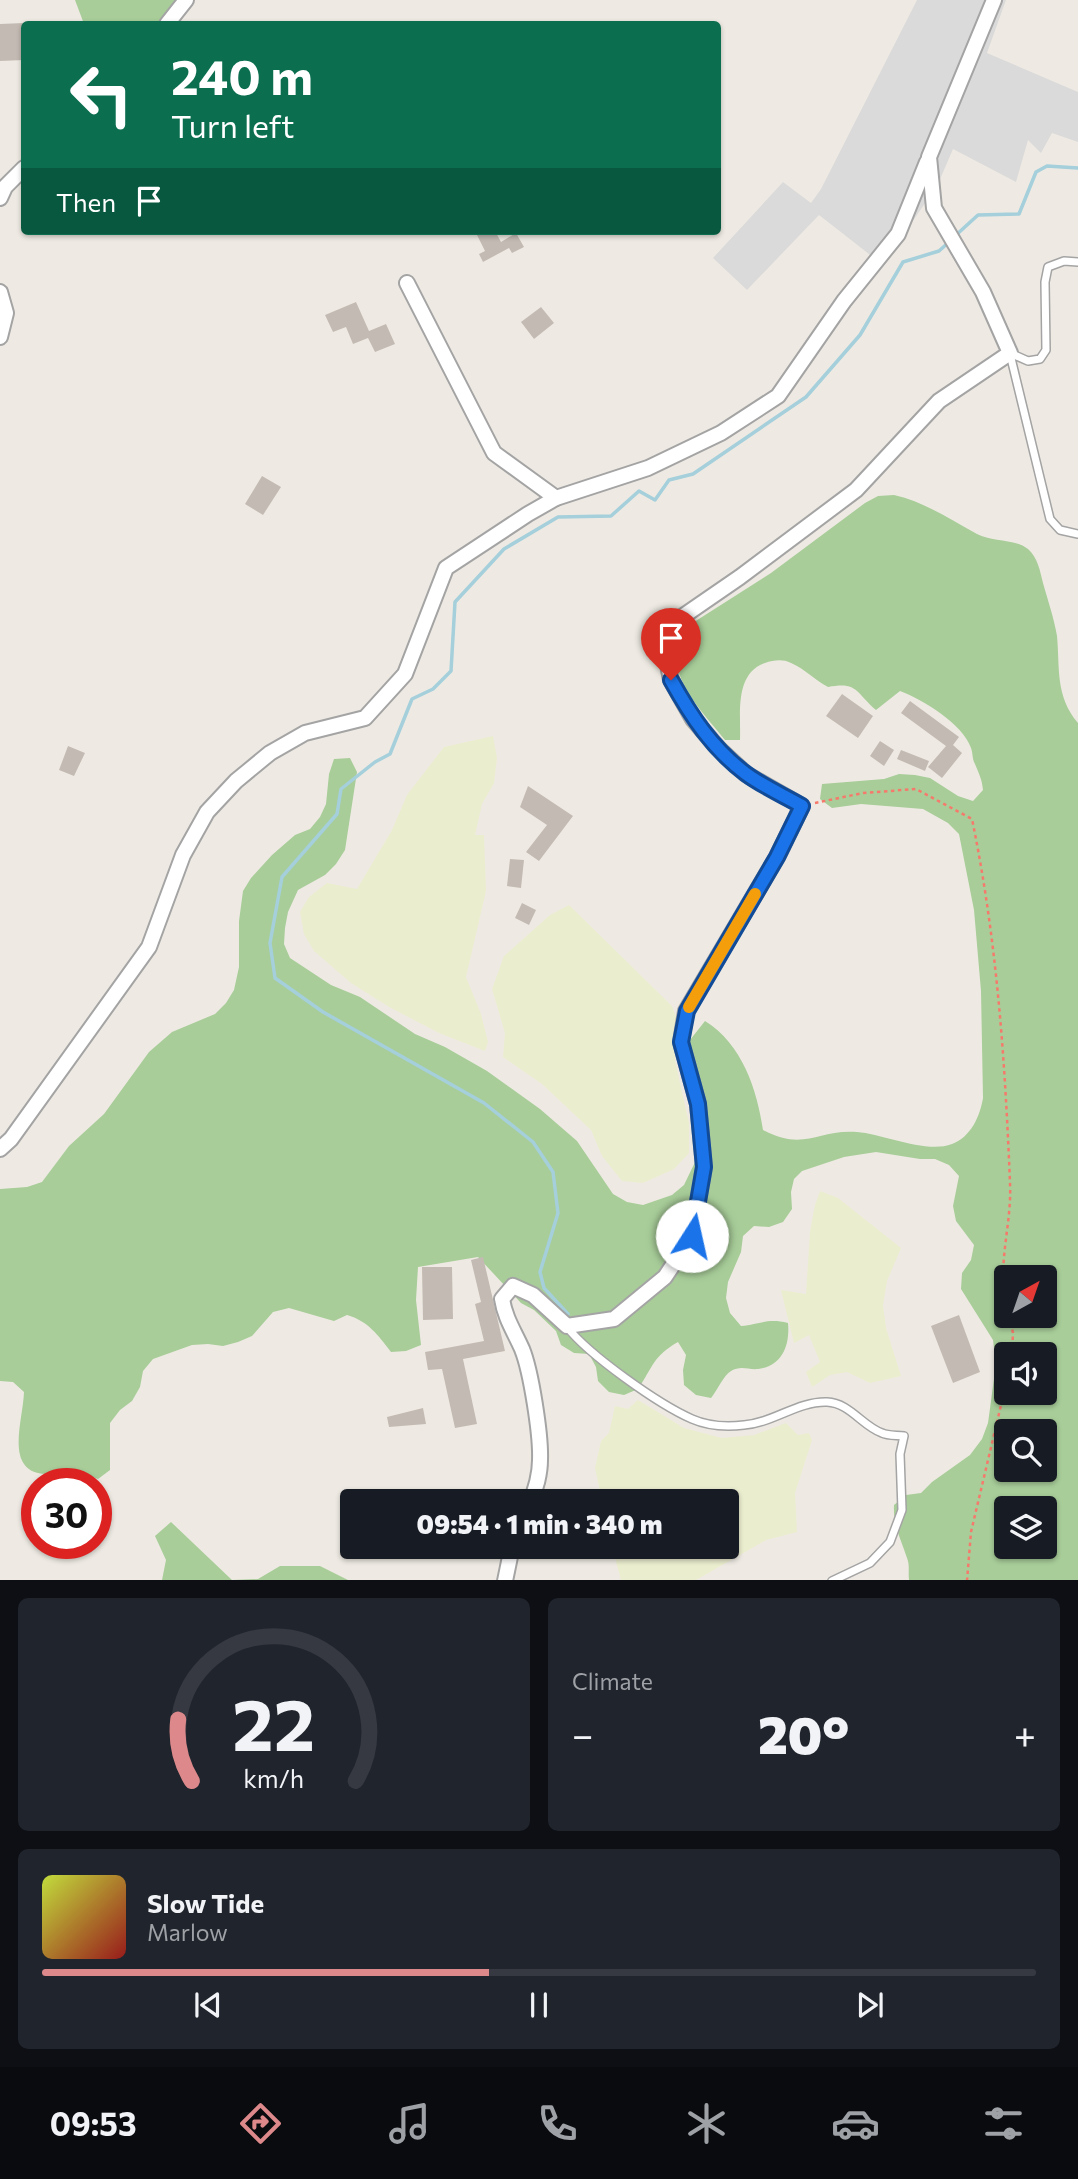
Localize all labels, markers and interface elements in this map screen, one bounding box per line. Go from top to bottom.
text: 240 m [171,45,313,105]
icon: left [56,49,147,140]
text: Turn left [171,105,295,145]
icon: arrive [130,182,168,220]
text: Then [56,186,116,217]
pin [641,608,701,680]
icon: arrive [652,619,690,657]
position arrow [655,1199,729,1273]
north arrow [994,1265,1057,1328]
map controls [994,1265,1057,1559]
button: sound [994,1342,1057,1405]
button: search [994,1419,1057,1482]
speed limit sign: 30 [21,1468,112,1559]
button: layers [994,1496,1057,1559]
text: 09:54 · 1 min · 340 m [417,1508,662,1539]
text: Climate [572,1667,653,1695]
text: 22 [233,1677,315,1766]
text: 20° [758,1701,849,1765]
text: − [572,1710,594,1757]
text: + [1014,1710,1036,1757]
text: km/h [244,1762,304,1792]
text: Slow Tide [147,1887,264,1918]
text: Marlow [147,1918,228,1946]
icon: previous [189,1986,227,2024]
icon: pause [520,1986,558,2024]
icon: next [851,1986,889,2024]
icon: directions [236,2099,285,2148]
icon: music [385,2099,434,2148]
icon: phone [533,2099,582,2148]
icon: climate [682,2099,731,2148]
icon: car [831,2099,880,2148]
icon: filters [979,2099,1028,2148]
text: 09:53 [50,2103,137,2143]

